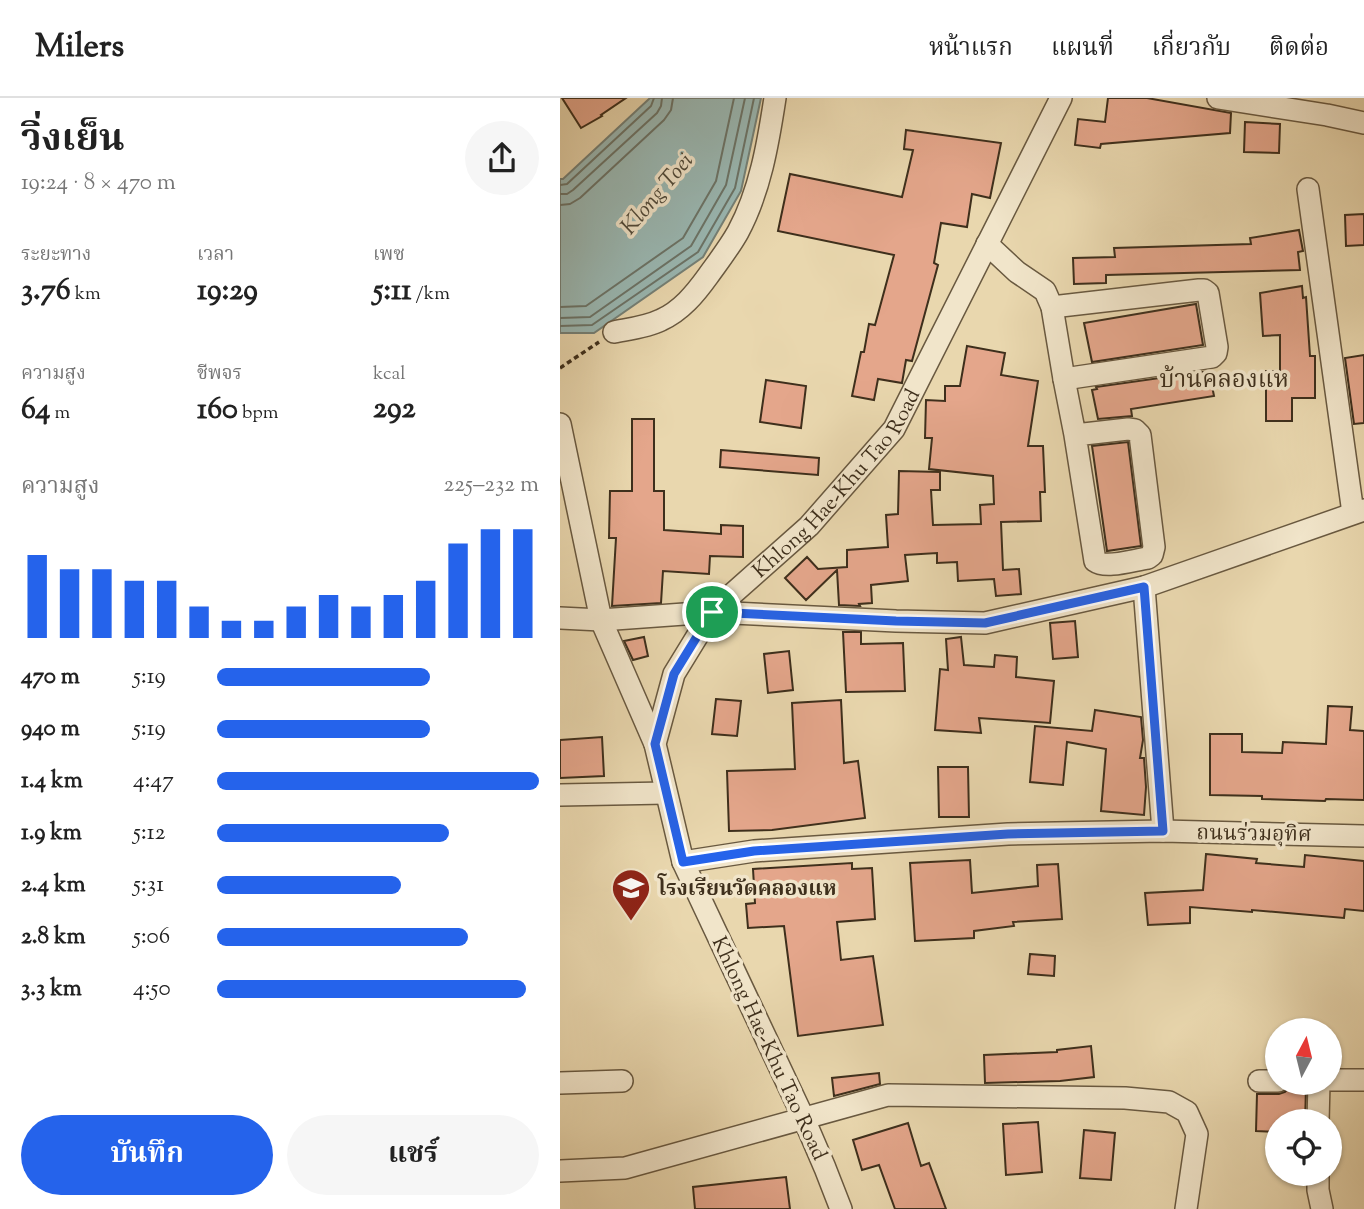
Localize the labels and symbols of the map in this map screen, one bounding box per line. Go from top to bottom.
water label: Klong Toei [614,146,702,243]
district label: บ้านคลองแห [1160,364,1288,398]
street label: Khlong Hae-Khu Tao Road [747,384,929,586]
pin [682,582,742,642]
street label: ถนนร่วมอุทิศ [1196,819,1312,851]
school or university icon: โรงเรียนวัดคลองแห [610,867,652,922]
place label: โรงเรียนวัดคลองแห [657,873,836,905]
street label: Khlong Hae-Khu Tao Road [703,932,833,1166]
north arrow [1265,1018,1342,1096]

